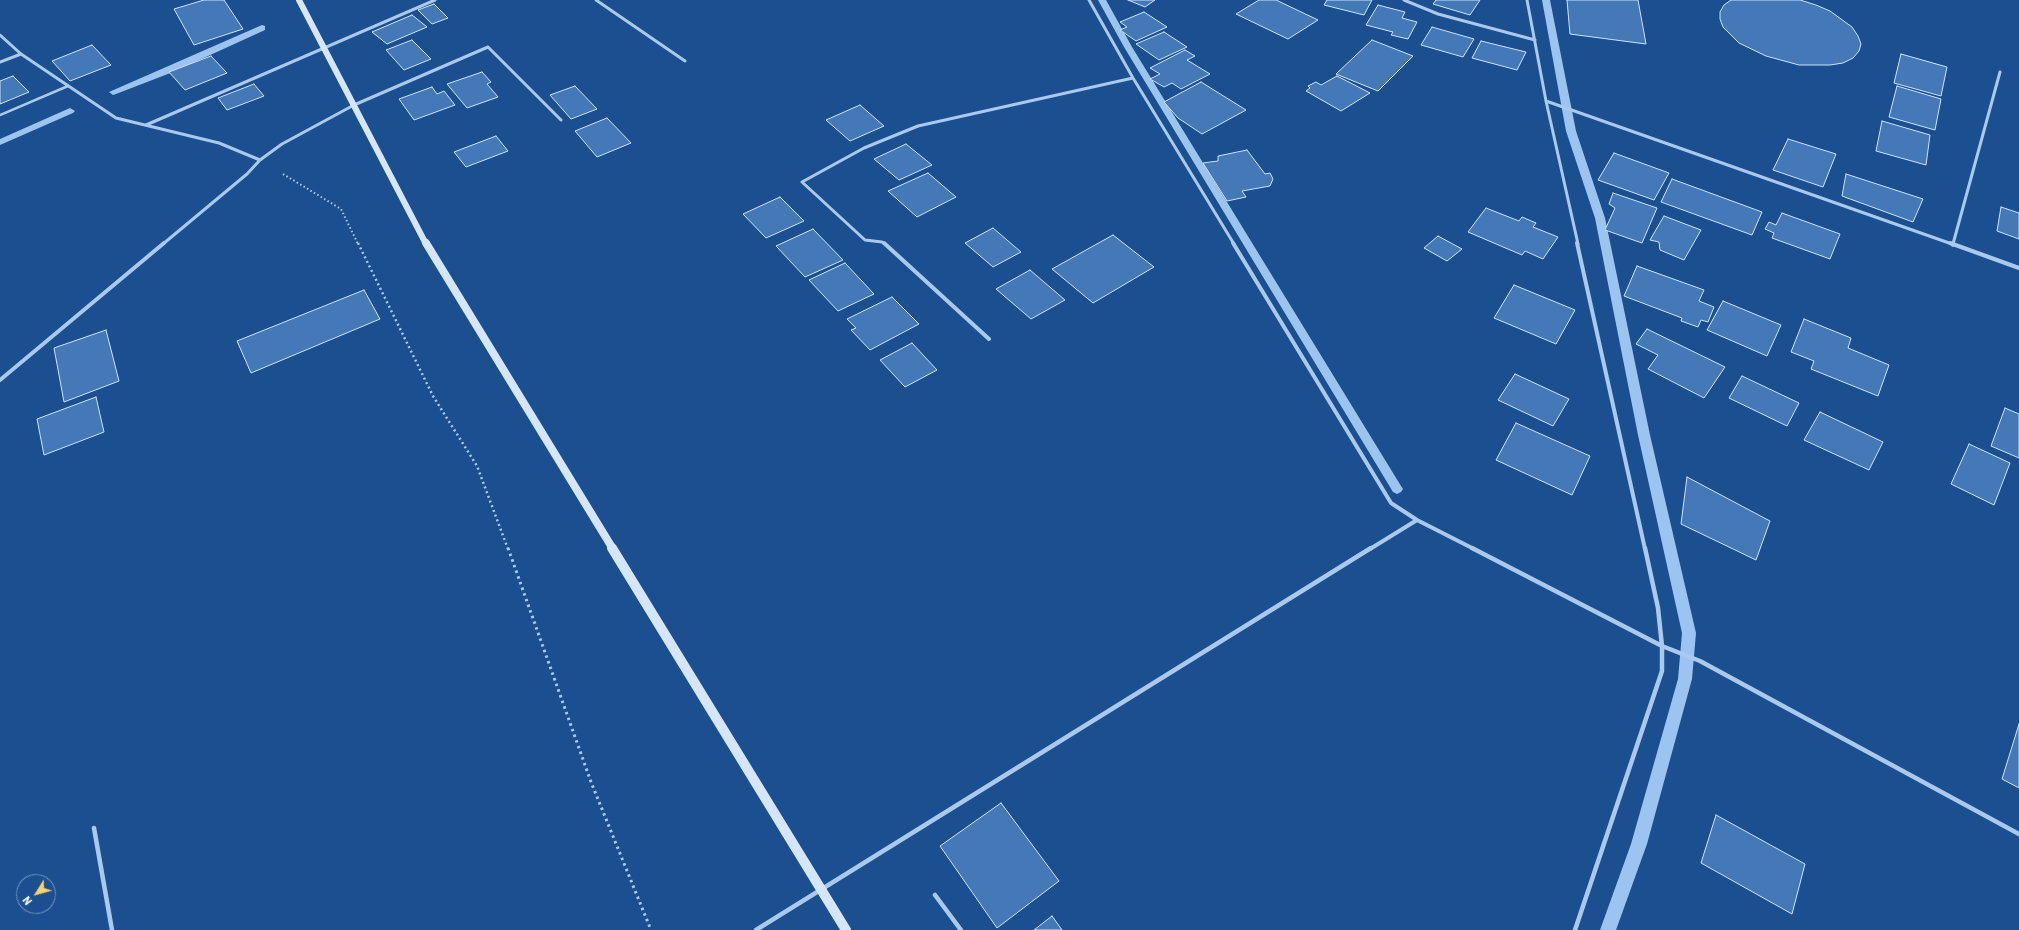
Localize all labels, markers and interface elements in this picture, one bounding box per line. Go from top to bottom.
north arrow [16,874,56,914]
text: N [19,894,34,908]

